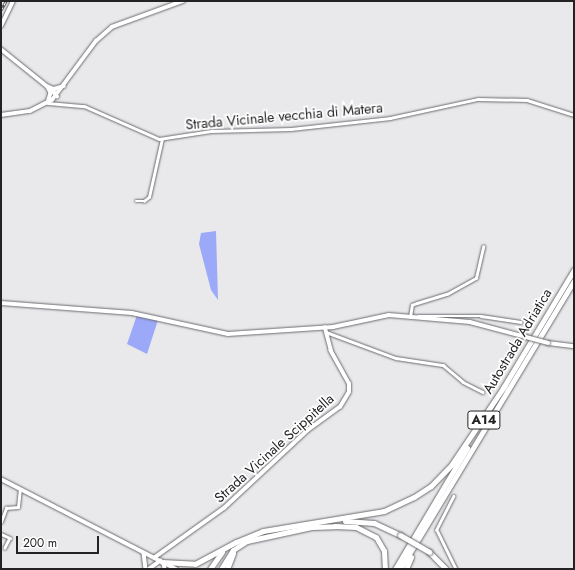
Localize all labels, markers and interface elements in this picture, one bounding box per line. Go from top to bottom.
street label: Strada Vicinale vecchia di Matera [185,99,383,133]
street label: Autostrada Adriatica [479,285,555,397]
street label: Strada Vicinale Scippitella [211,390,337,506]
road number: A14 [467,409,501,431]
scale bar [18,528,101,554]
text: 200 m [23,534,57,552]

